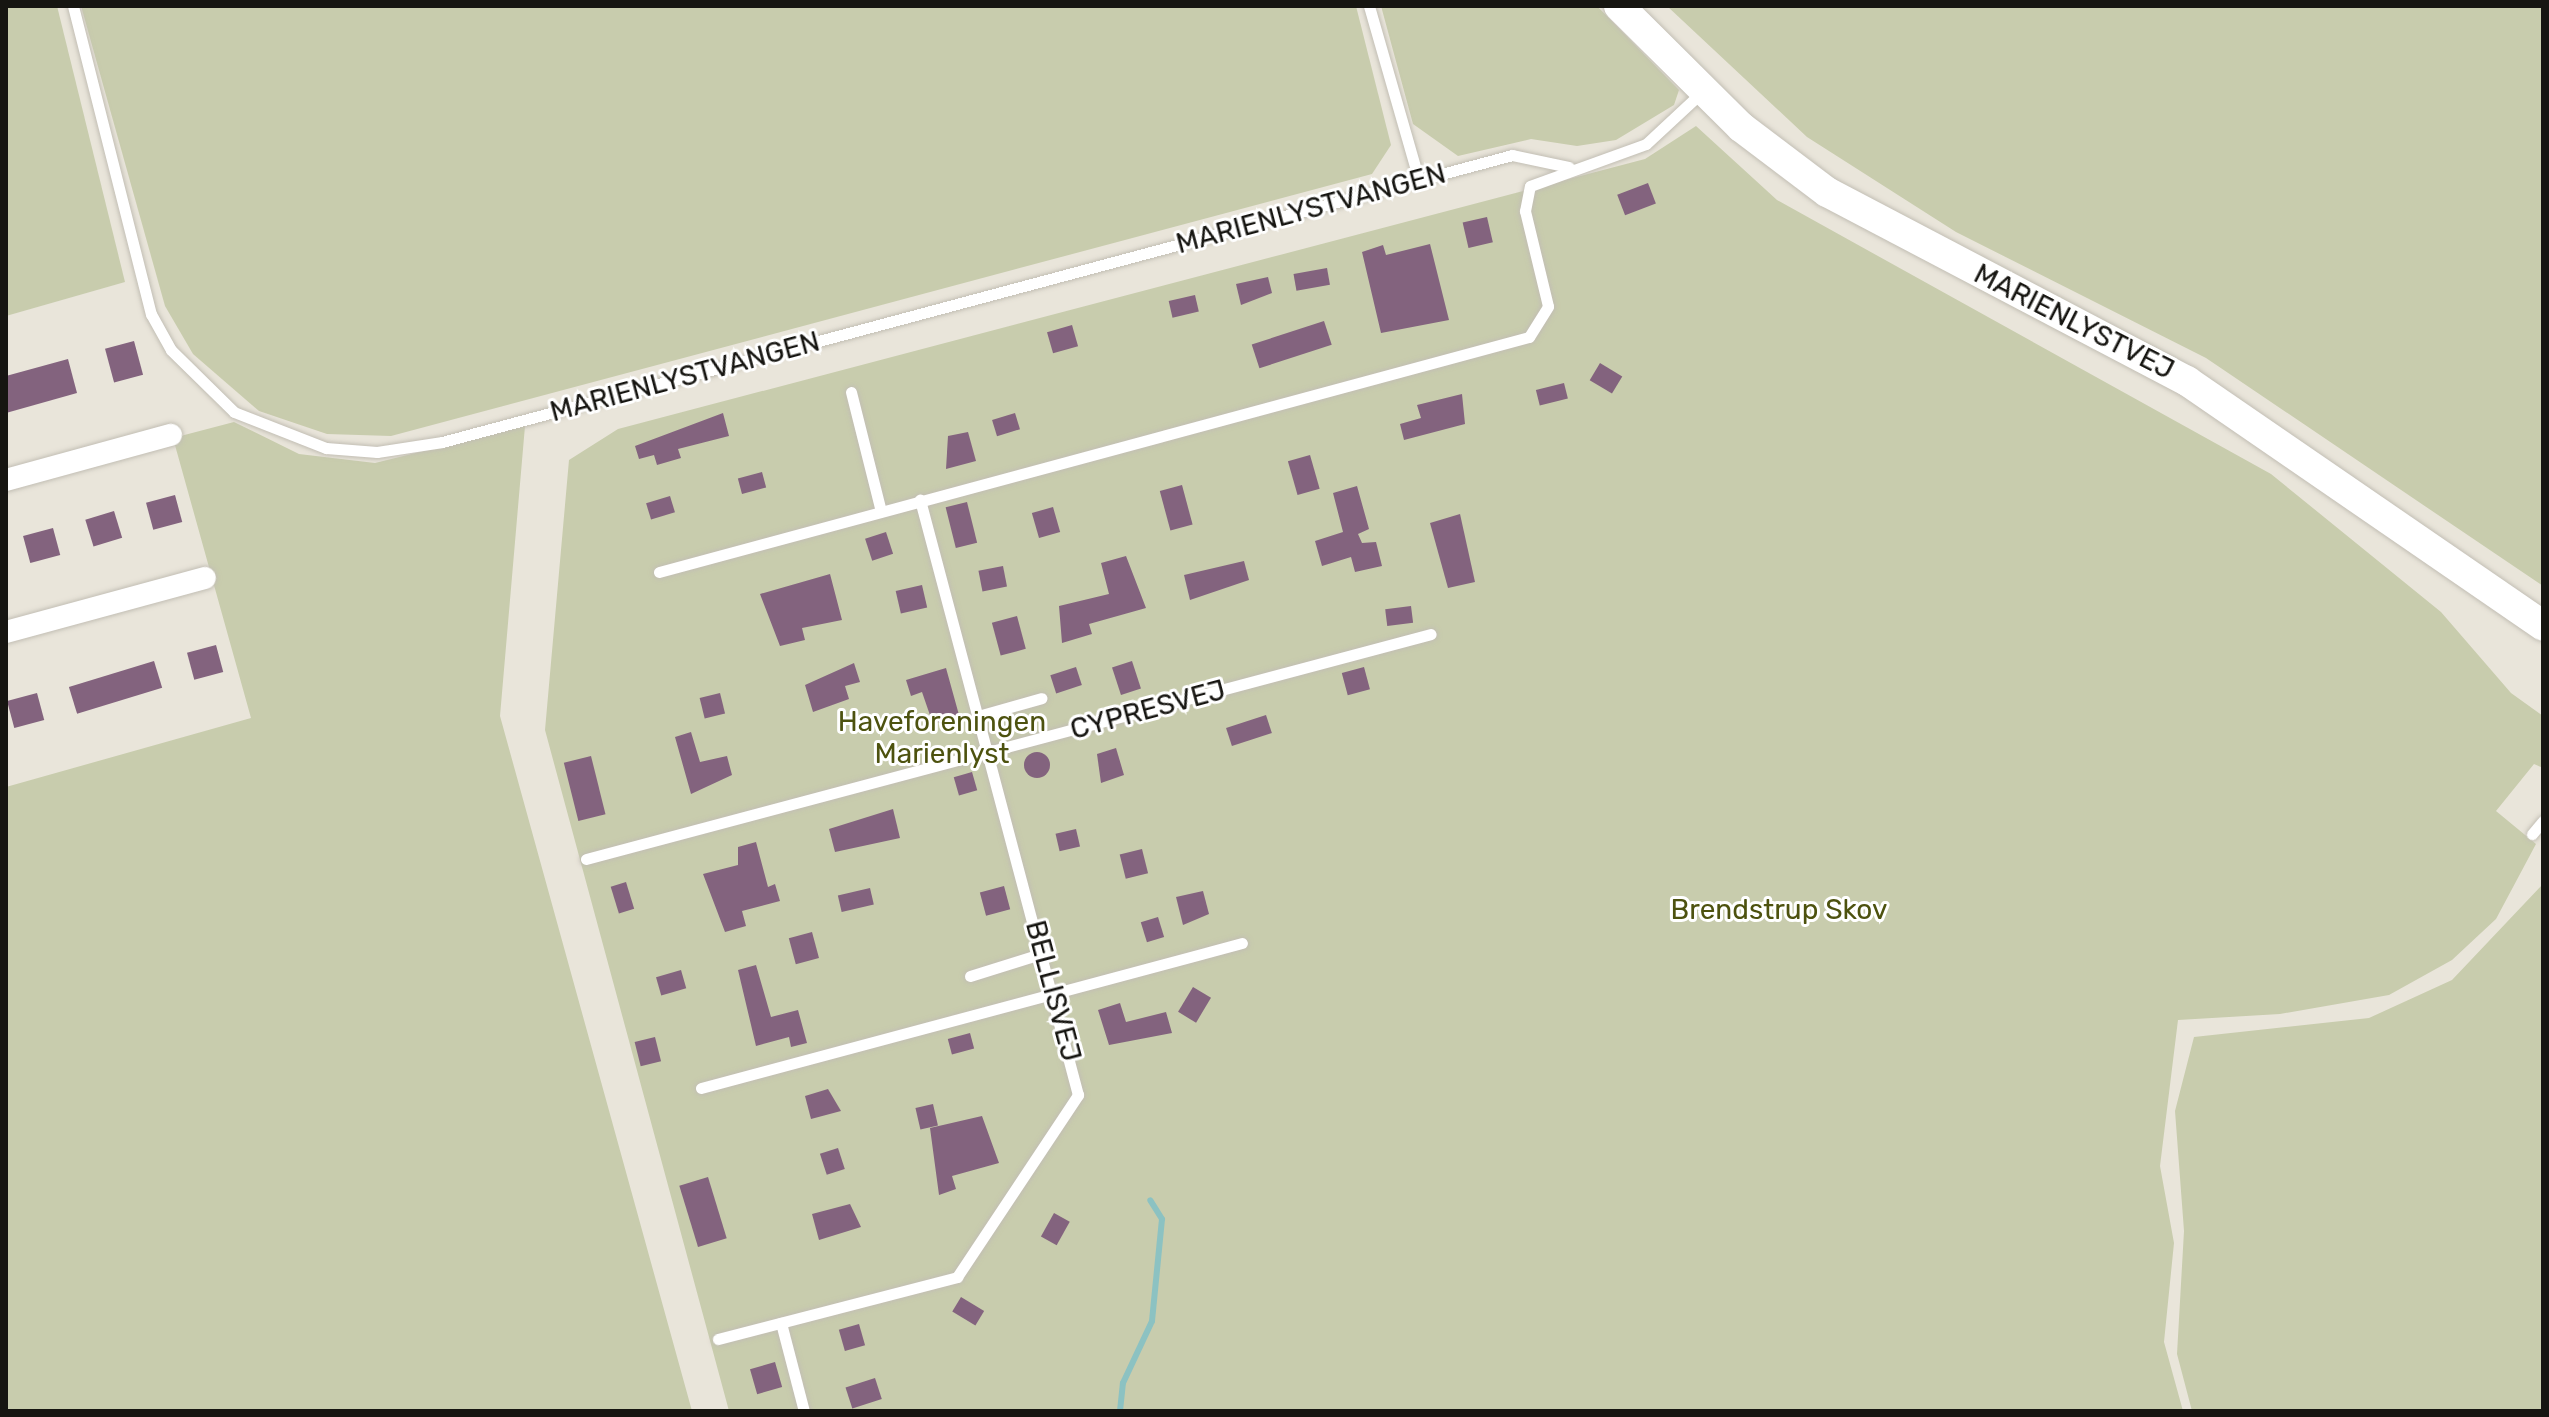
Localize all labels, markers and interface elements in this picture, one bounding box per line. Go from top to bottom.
street label: MARIENLYSTVANGEN [1173,157,1449,261]
street label: MARIENLYSTVEJ [1968,257,2180,387]
street label: MARIENLYSTVANGEN [547,325,823,429]
street label: CYPRESVEJ [1067,673,1229,747]
park label: Haveforeningen Marienlyst [838,705,1046,771]
park label: Brendstrup Skov [1671,893,1887,927]
street label: BELLISVEJ [1018,917,1088,1065]

